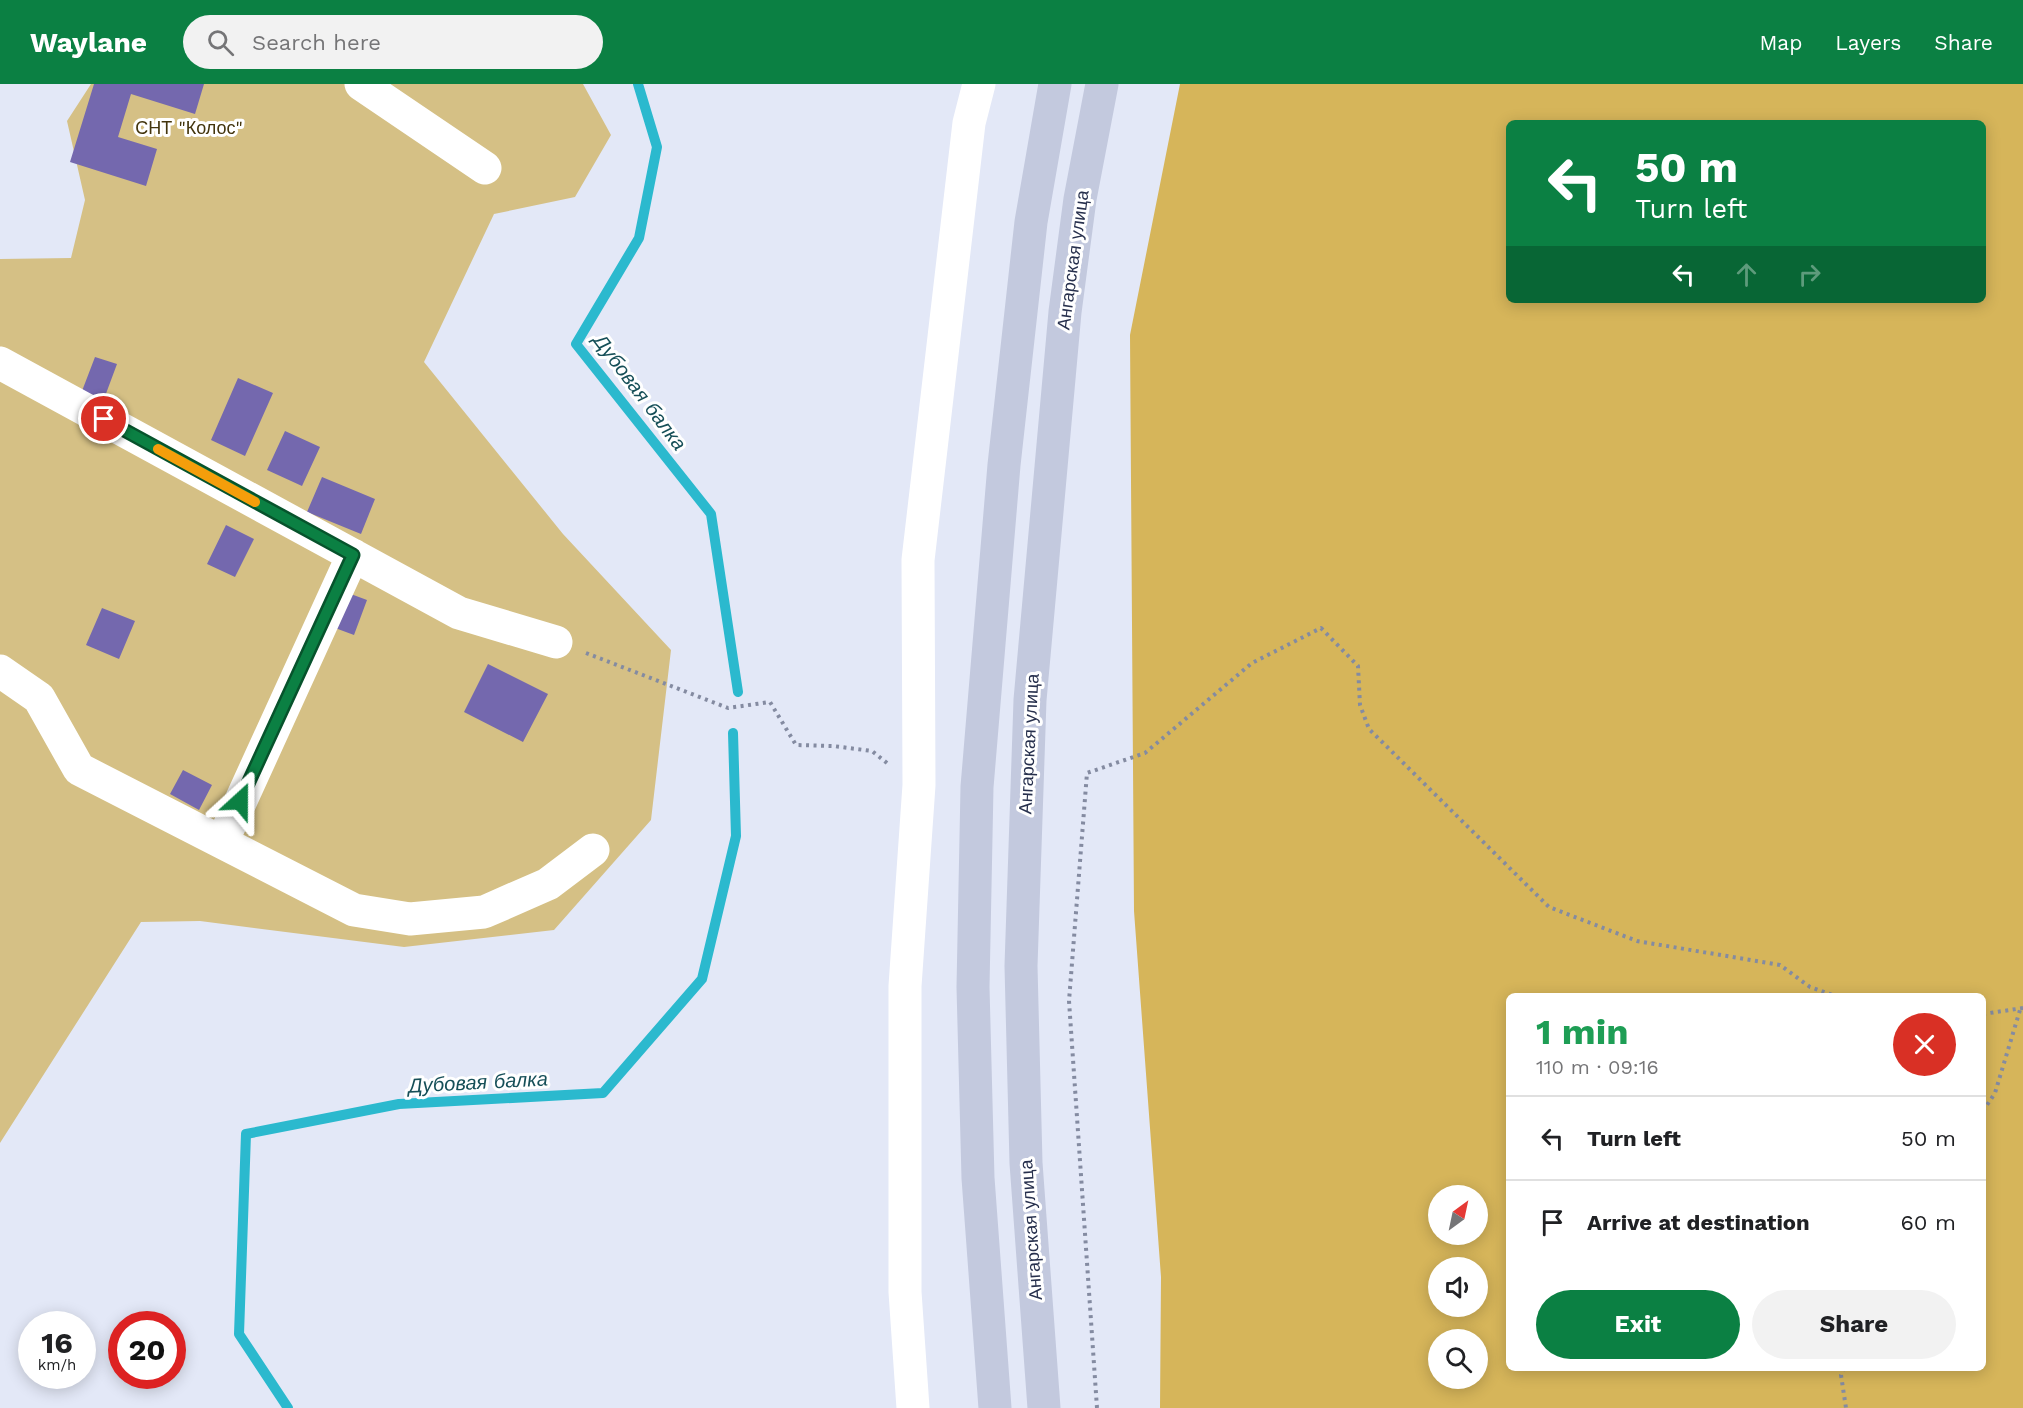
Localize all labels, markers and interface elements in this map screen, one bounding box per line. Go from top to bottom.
search box [183,15,603,69]
text: Waylane [30,26,147,59]
icon: search [204,26,237,59]
text: Search here [252,30,381,55]
text: Map [1759,30,1802,55]
text: Layers [1835,30,1901,55]
text: Share [1934,30,1993,55]
park label: СНТ "Колос" [135,117,243,138]
text: 50 m [1635,143,1738,192]
icon: left [1536,144,1614,222]
street label: Ангарская улица [1052,188,1093,331]
text: Turn left [1635,193,1747,225]
icon: left [1667,258,1700,291]
icon: ahead [1730,258,1763,291]
icon: right [1793,258,1826,291]
water label: Дубовая балка [587,327,692,455]
pin [78,393,129,444]
icon: arrive [87,402,120,435]
street label: Ангарская улица [1014,672,1043,815]
position arrow [208,769,272,833]
text: 1 min [1536,1011,1628,1053]
button: close [1893,1013,1956,1076]
text: 110 m · 09:16 [1536,1055,1659,1079]
water label: Дубовая балка [406,1066,548,1098]
icon: left [1536,1122,1569,1155]
text: Turn left [1587,1126,1681,1151]
text: 50 m [1901,1126,1956,1151]
street label: Ангарская улица [1015,1158,1046,1301]
north arrow [1428,1185,1488,1245]
map controls [1428,1185,1488,1389]
icon: arrive [1536,1206,1569,1239]
text: Arrive at destination [1587,1210,1810,1235]
text: 60 m [1900,1210,1956,1235]
button: sound [1428,1257,1488,1317]
button: Exit [1536,1290,1740,1359]
button: Share [1752,1290,1956,1359]
speed limit sign: 20 [108,1311,186,1389]
text: 16 [41,1325,73,1360]
button: search [1428,1329,1488,1389]
text: km/h [38,1356,76,1374]

